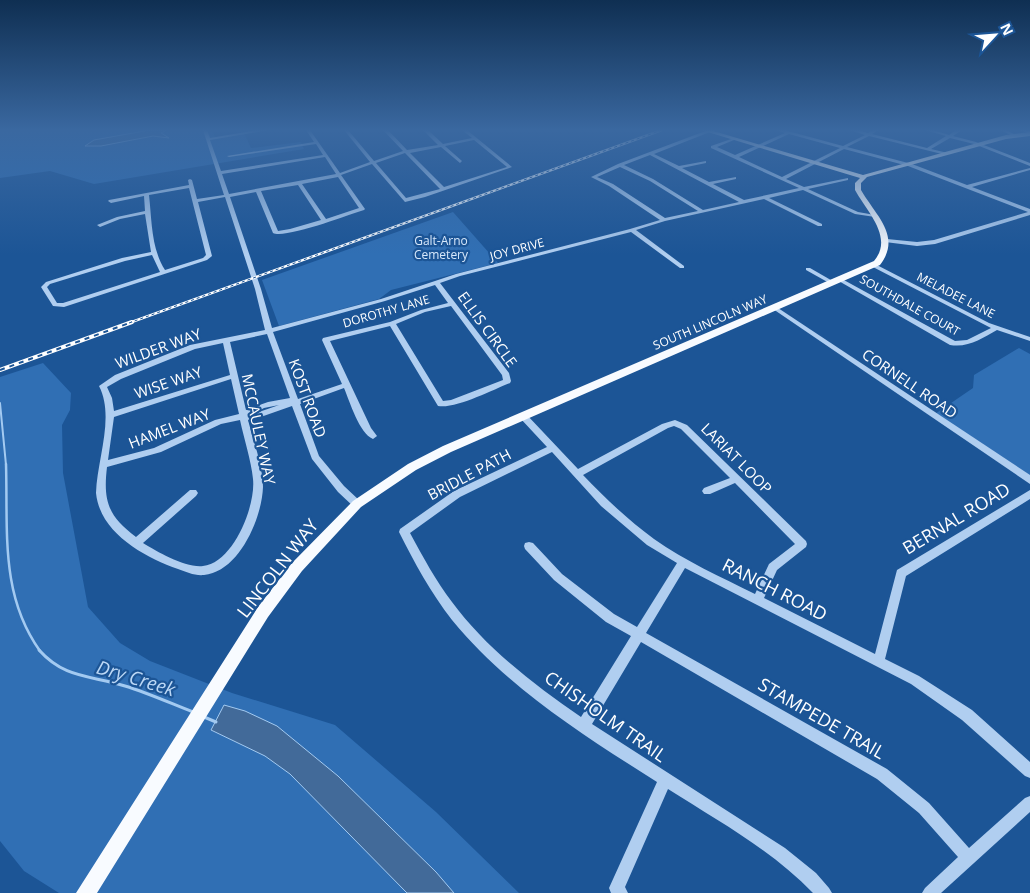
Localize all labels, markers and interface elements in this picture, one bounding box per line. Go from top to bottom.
north arrow [970,10,1020,60]
text: N [996,20,1018,38]
park label: Galt-Arno Cemetery [414,232,469,263]
street label: JOY DRIVE [487,234,546,265]
street label: MELADEE LANE [914,268,998,322]
street label: SOUTHDALE COURT [857,270,963,340]
street label: ELLIS CIRCLE [454,287,522,371]
street label: DOROTHY LANE [341,290,431,332]
street label: SOUTH LINCOLN WAY [650,290,770,354]
street label: WILDER WAY [112,323,204,373]
street label: CORNELL ROAD [858,344,962,422]
street label: KOST ROAD [284,356,332,440]
street label: WISE WAY [132,361,205,403]
street label: MCCAULEY WAY [237,372,281,487]
street label: HAMEL WAY [125,403,213,453]
street label: LARIAT LOOP [697,418,777,498]
street label: BRIDLE PATH [424,444,514,504]
street label: BERNAL ROAD [898,476,1014,560]
street label: LINCOLN WAY [231,513,324,622]
street label: RANCH ROAD [718,552,832,626]
water label: Dry Creek [94,654,179,702]
street label: CHISHOLM TRAIL [540,665,672,767]
street label: STAMPEDE TRAIL [754,672,890,764]

